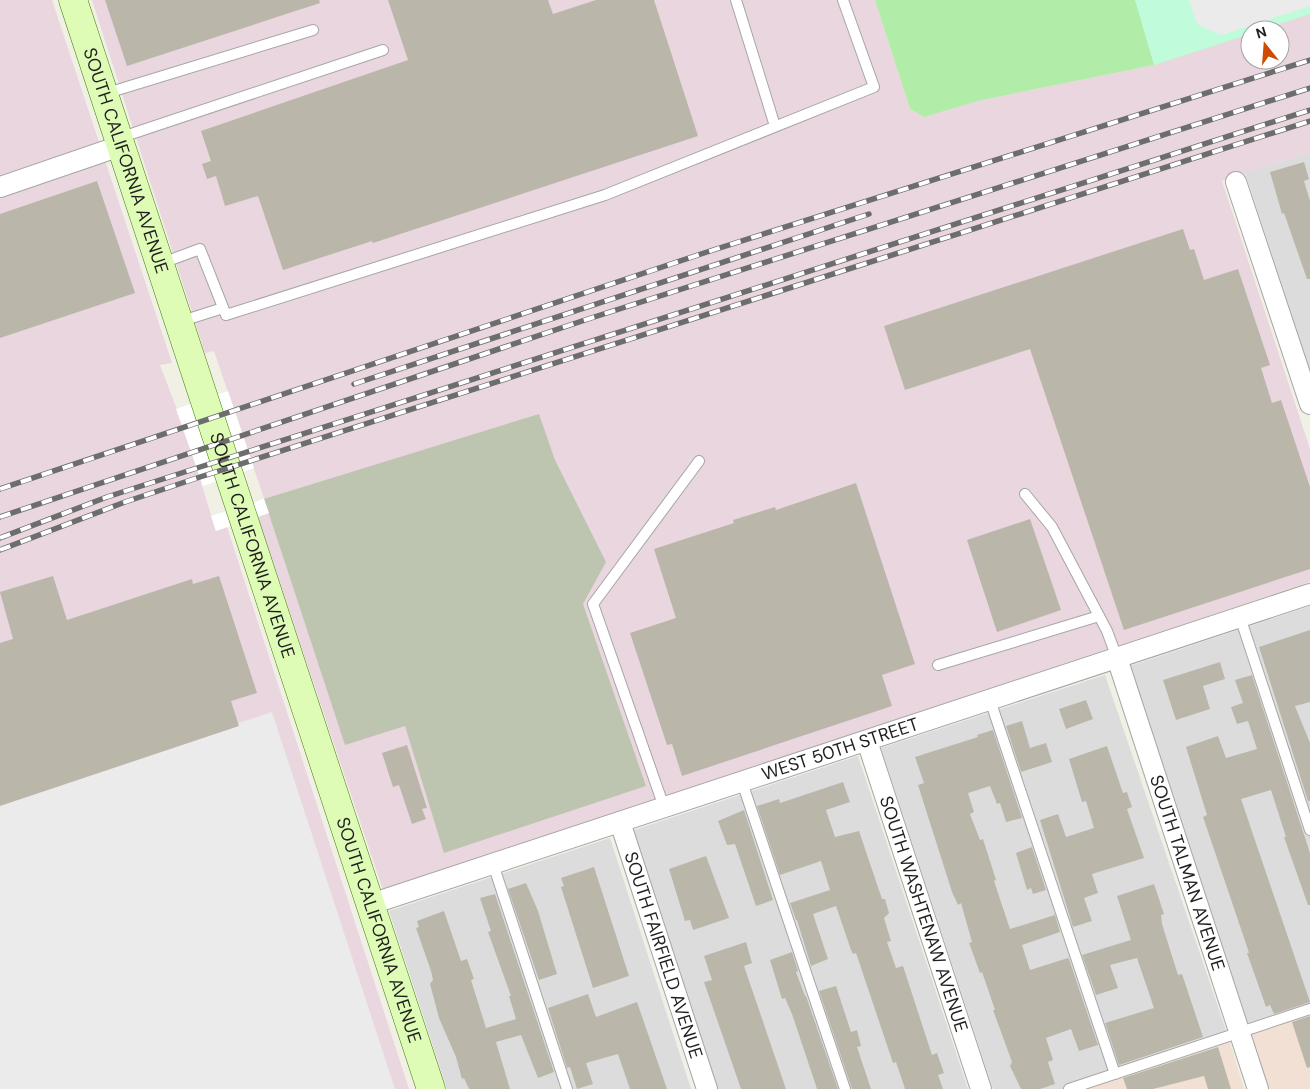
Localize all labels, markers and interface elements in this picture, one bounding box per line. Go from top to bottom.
north arrow [1240,20,1290,70]
text: N [1254,22,1269,43]
street label: SOUTH CALIFORNIA AVENUE [77,45,174,276]
street label: SOUTH CALIFORNIA AVENUE [204,429,301,661]
street label: WEST 50TH STREET [759,712,922,786]
street label: SOUTH TALMAN AVENUE [1144,772,1230,974]
street label: SOUTH WASHTENAW AVENUE [874,793,973,1035]
street label: SOUTH CALIFORNIA AVENUE [330,814,427,1046]
street label: SOUTH FAIRFIELD AVENUE [618,849,708,1062]

